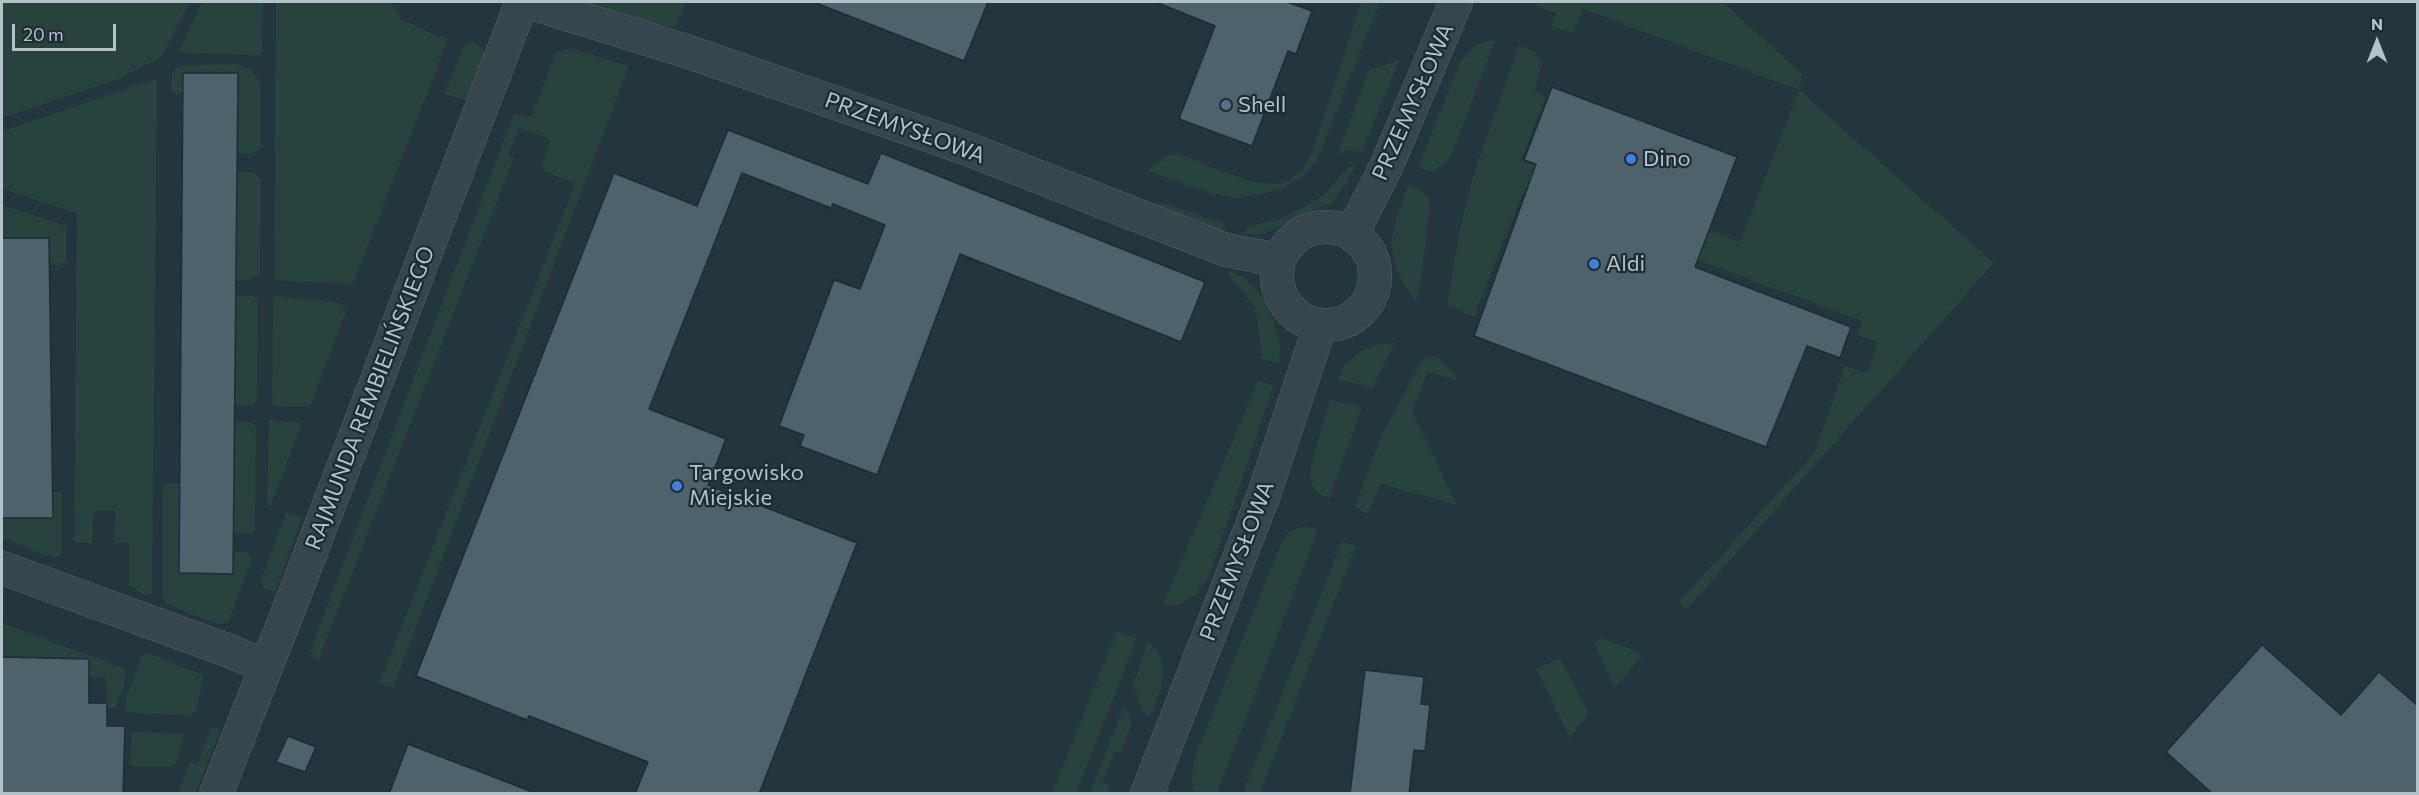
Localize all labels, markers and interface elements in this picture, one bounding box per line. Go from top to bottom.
scale bar [15,12,118,50]
north arrow [2347,12,2407,72]
text: N [2371,14,2383,33]
street label: PRZEMYSŁOWA [1367,20,1459,184]
text: 20 m [23,23,64,45]
street label: PRZEMYSŁOWA [821,87,989,169]
place label: Shell [1238,92,1286,118]
marker: Shell [1219,98,1233,112]
place label: Dino [1643,146,1691,172]
marker: Dino [1624,152,1638,166]
street label: RAJMUNDA REMBIELIŃSKIEGO [300,242,440,554]
place label: Aldi [1606,251,1645,277]
marker: Aldi [1587,257,1601,271]
place label: Targowisko Miejskie [689,460,804,512]
street label: PRZEMYSŁOWA [1194,477,1280,645]
marker: Targowisko Miejskie [670,479,684,493]

